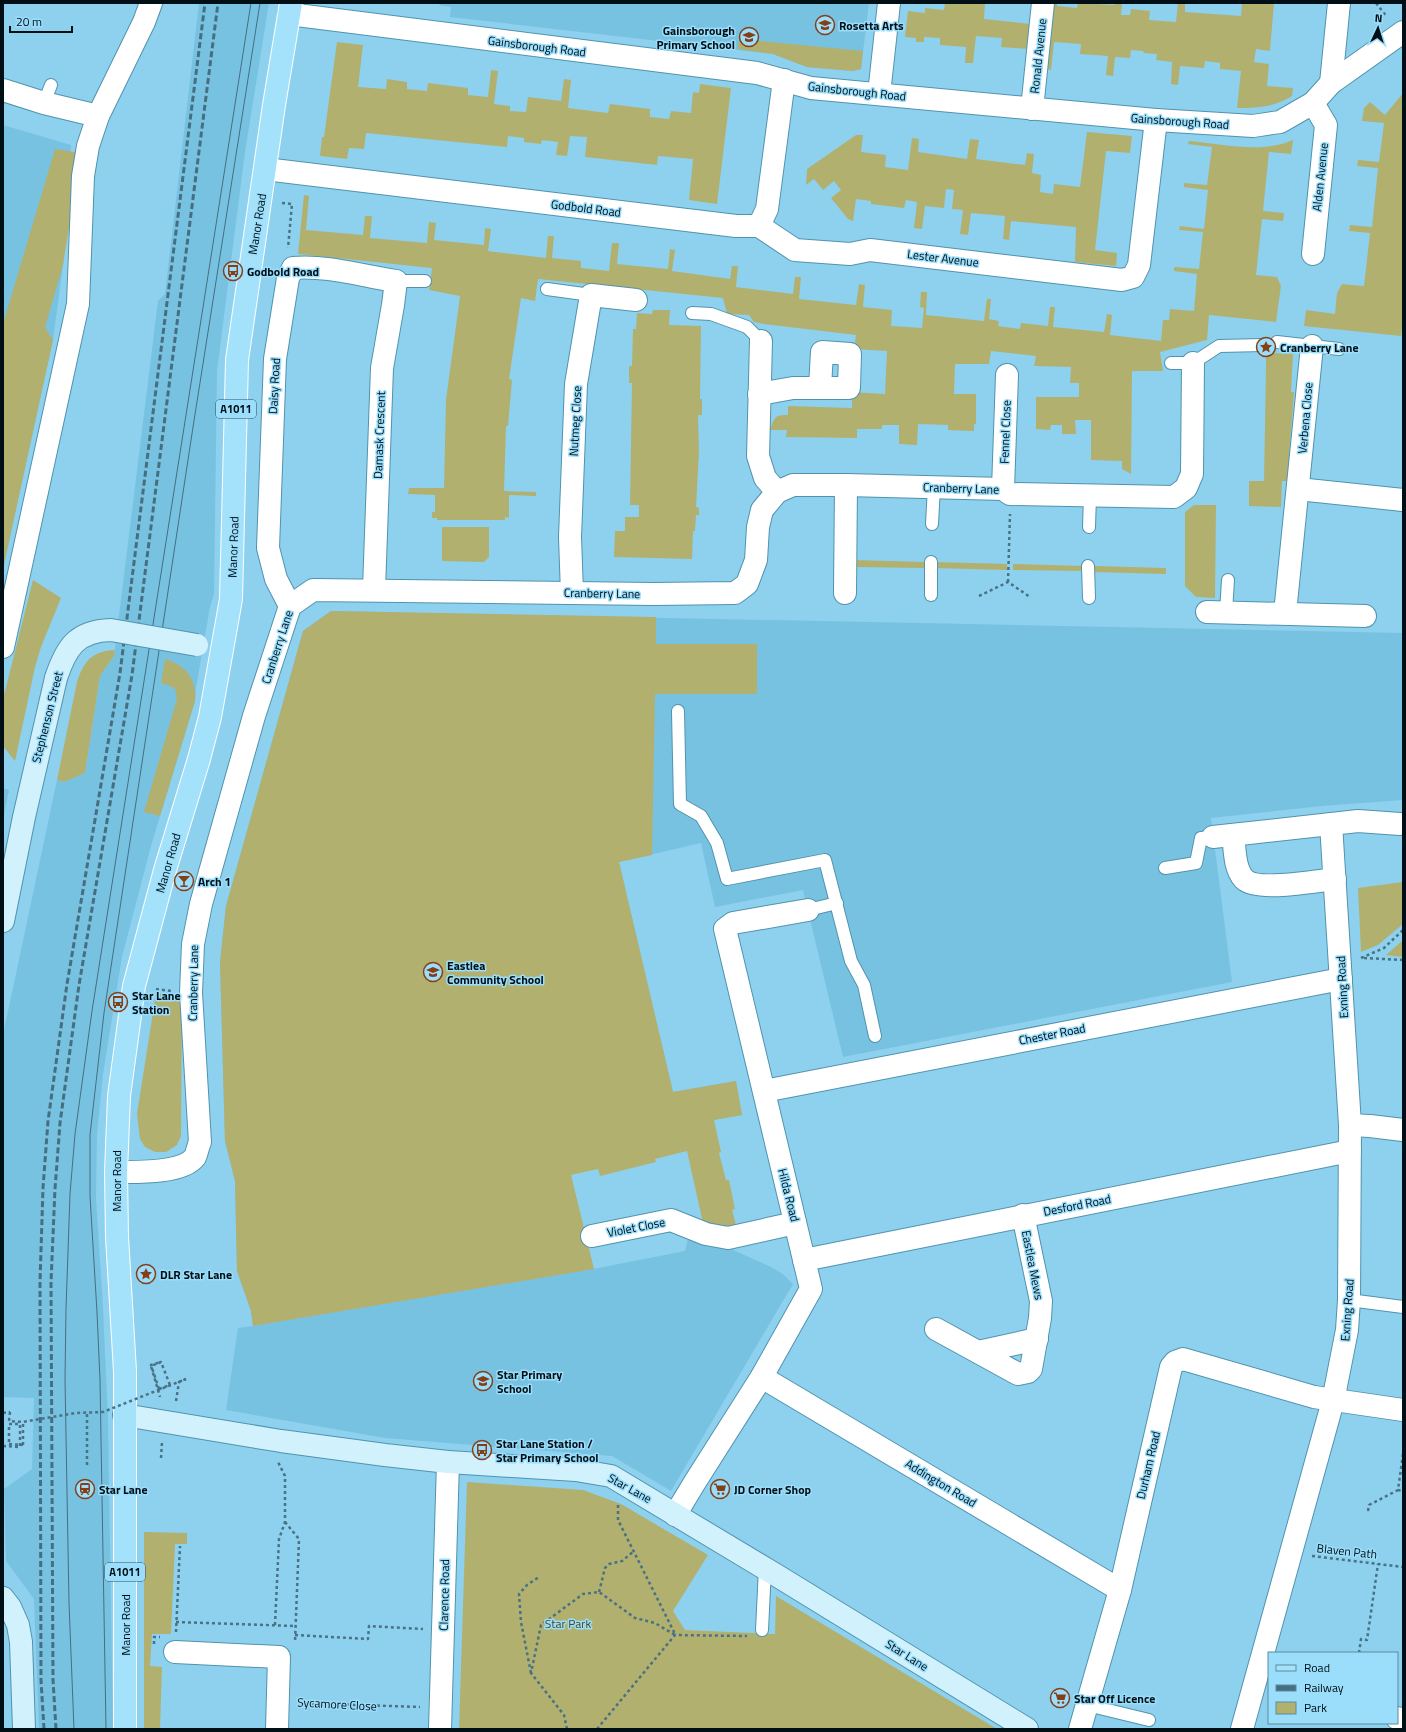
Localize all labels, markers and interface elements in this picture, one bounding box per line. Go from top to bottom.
scale bar [10,8,72,34]
north arrow [1358,8,1398,48]
text: N [1374,10,1383,26]
text: 20 m [16,12,42,31]
school or university icon: Rosetta Arts [814,14,836,36]
place label: Rosetta Arts [839,16,904,35]
street label: Ronald Avenue [1025,18,1051,94]
place label: Gainsborough Primary School [657,21,735,54]
school or university icon: Gainsborough Primary School [738,26,760,48]
street label: Gainsborough Road [487,31,587,61]
street label: Gainsborough Road [807,76,907,106]
street label: Gainsborough Road [1130,108,1230,134]
street label: Alden Avenue [1307,142,1333,212]
street label: Manor Road [243,192,271,256]
street label: Godbold Road [550,194,622,222]
street label: Lester Avenue [906,244,980,272]
bus stop icon: Godbold Road [222,260,244,282]
place label: Godbold Road [247,262,319,281]
place icon: Cranberry Lane [1255,336,1277,358]
place label: Cranberry Lane [1280,338,1359,357]
street label: Daisy Road [263,357,285,415]
street label: Verbena Close [1292,382,1318,454]
street label: Nutmeg Close [564,385,586,457]
street label: Damask Crescent [368,390,390,479]
road number: A1011 [216,400,256,418]
street label: Fennel Close [994,400,1016,464]
street label: Cranberry Lane [922,477,1000,499]
street label: Manor Road [222,516,244,578]
street label: Cranberry Lane [564,583,640,603]
street label: Cranberry Lane [256,608,298,686]
street label: Stephenson Street [26,668,68,765]
street label: Manor Road [150,831,186,895]
bar icon: Arch 1 [173,870,195,892]
place label: Arch 1 [198,872,231,891]
street label: Cranberry Lane [183,945,203,1021]
street label: Exning Road [1331,955,1353,1019]
place label: Eastlea Community School [447,956,544,989]
school or university icon: Eastlea Community School [422,961,444,983]
place label: Star Lane Station [132,986,181,1019]
bus stop icon: Star Lane Station [107,991,129,1013]
street label: Chester Road [1017,1018,1087,1050]
street label: Manor Road [107,1150,126,1212]
street label: Hilda Road [773,1166,805,1224]
street label: Desford Road [1042,1189,1112,1221]
street label: Violet Close [605,1212,667,1242]
street label: Eastlea Mews [1017,1229,1049,1302]
place icon: DLR Star Lane [135,1263,157,1285]
place label: DLR Star Lane [160,1265,232,1284]
street label: Exning Road [1335,1278,1359,1342]
place label: Star Primary School [497,1365,562,1398]
school or university icon: Star Primary School [472,1370,494,1392]
street label: Durham Road [1131,1429,1165,1501]
place label: Star Lane Station / Star Primary School [496,1434,599,1467]
bus stop icon: Star Lane Station / Star Primary School [471,1439,493,1461]
street label: Addington Road [902,1454,980,1512]
street label: Star Lane [605,1468,655,1508]
station icon: Star Lane [74,1478,96,1500]
supermarket icon: JD Corner Shop [709,1478,731,1500]
place label: Star Lane [99,1480,148,1499]
place label: JD Corner Shop [734,1480,812,1499]
street label: Blaven Path [1316,1538,1378,1564]
street label: Clarence Road [434,1559,454,1631]
road number: A1011 [105,1563,145,1581]
street label: Manor Road [116,1594,135,1656]
park label: Star Park [545,1614,591,1633]
street label: Star Lane [882,1634,932,1676]
legend [1268,1652,1398,1724]
text: Road [1304,1658,1330,1677]
text: Railway [1304,1678,1344,1697]
supermarket icon: Star Off Licence [1049,1687,1071,1709]
place label: Star Off Licence [1074,1689,1155,1708]
street label: Sycamore Close [297,1692,377,1716]
text: Park [1304,1698,1327,1717]

